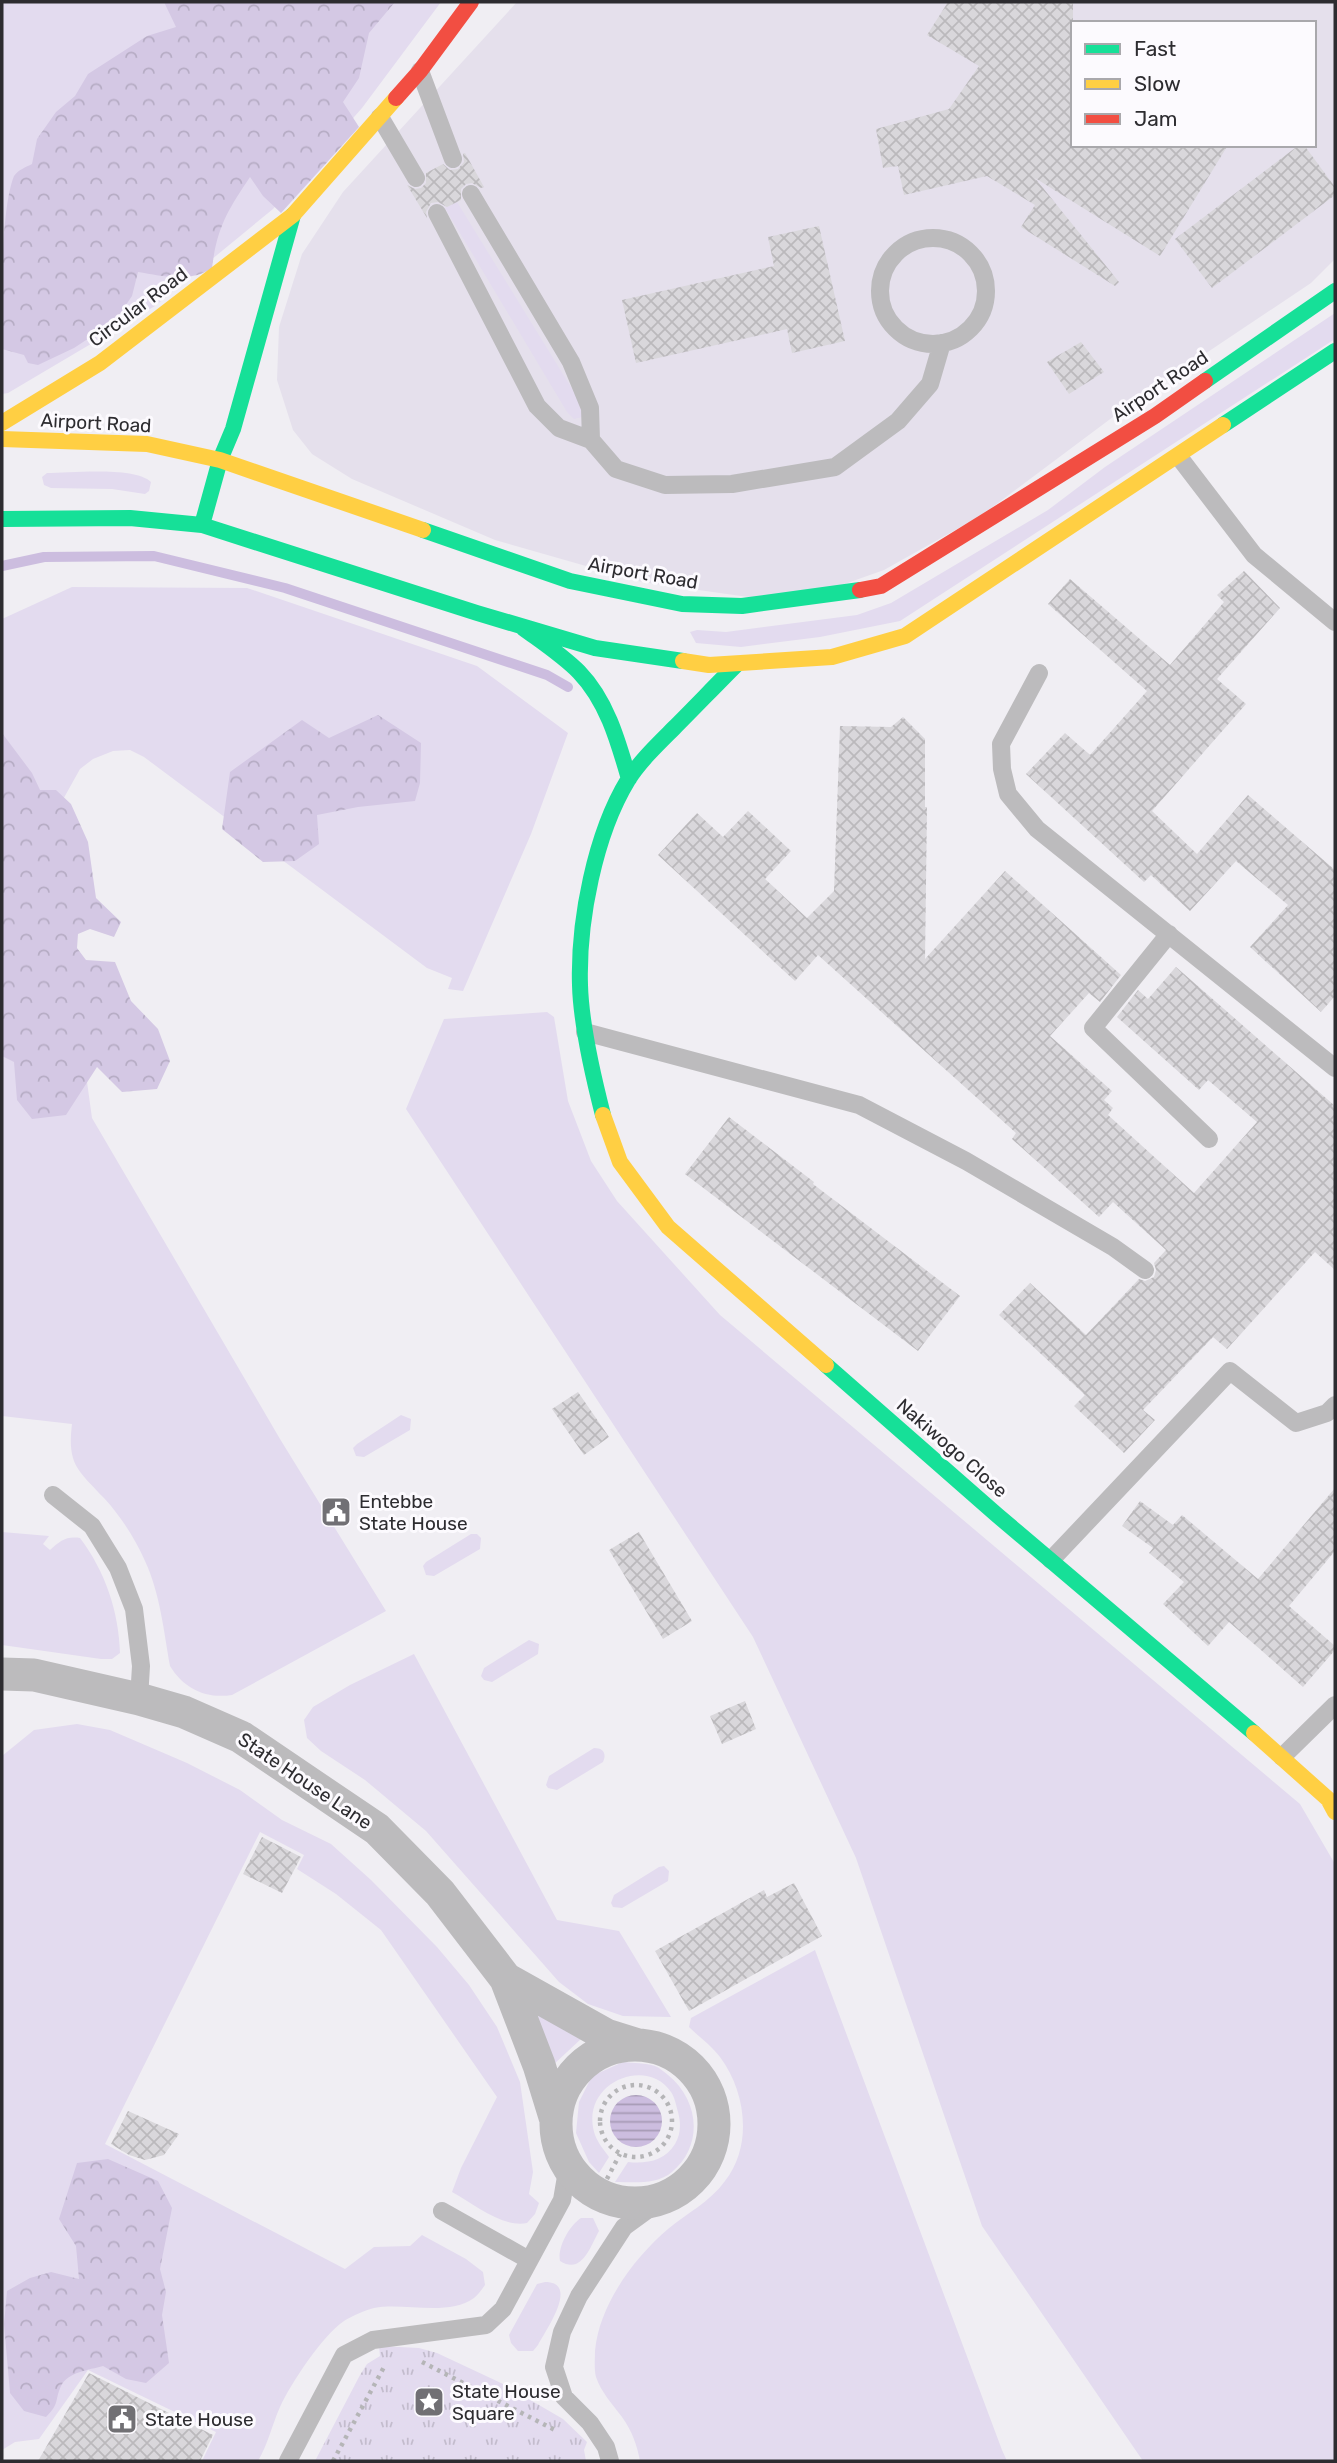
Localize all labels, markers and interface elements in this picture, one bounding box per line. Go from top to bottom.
legend [1071,21,1316,147]
text: Fast [1134,36,1176,61]
text: Slow [1134,71,1181,96]
text: Jam [1134,106,1178,131]
street label: Circular Road [84,262,192,352]
street label: Airport Road [1108,345,1212,427]
street label: Airport Road [40,409,152,437]
street label: Airport Road [586,552,700,594]
street label: Nakiwogo Close [892,1394,1012,1502]
place label: Entebbe State House [359,1490,468,1535]
public building icon: Entebbe State House [319,1495,353,1529]
street label: State House Lane [234,1728,376,1834]
place label: State House Square [452,2380,561,2425]
place icon: State House Square [412,2385,446,2419]
public building icon: State House [105,2402,139,2436]
place label: State House [145,2408,254,2431]

